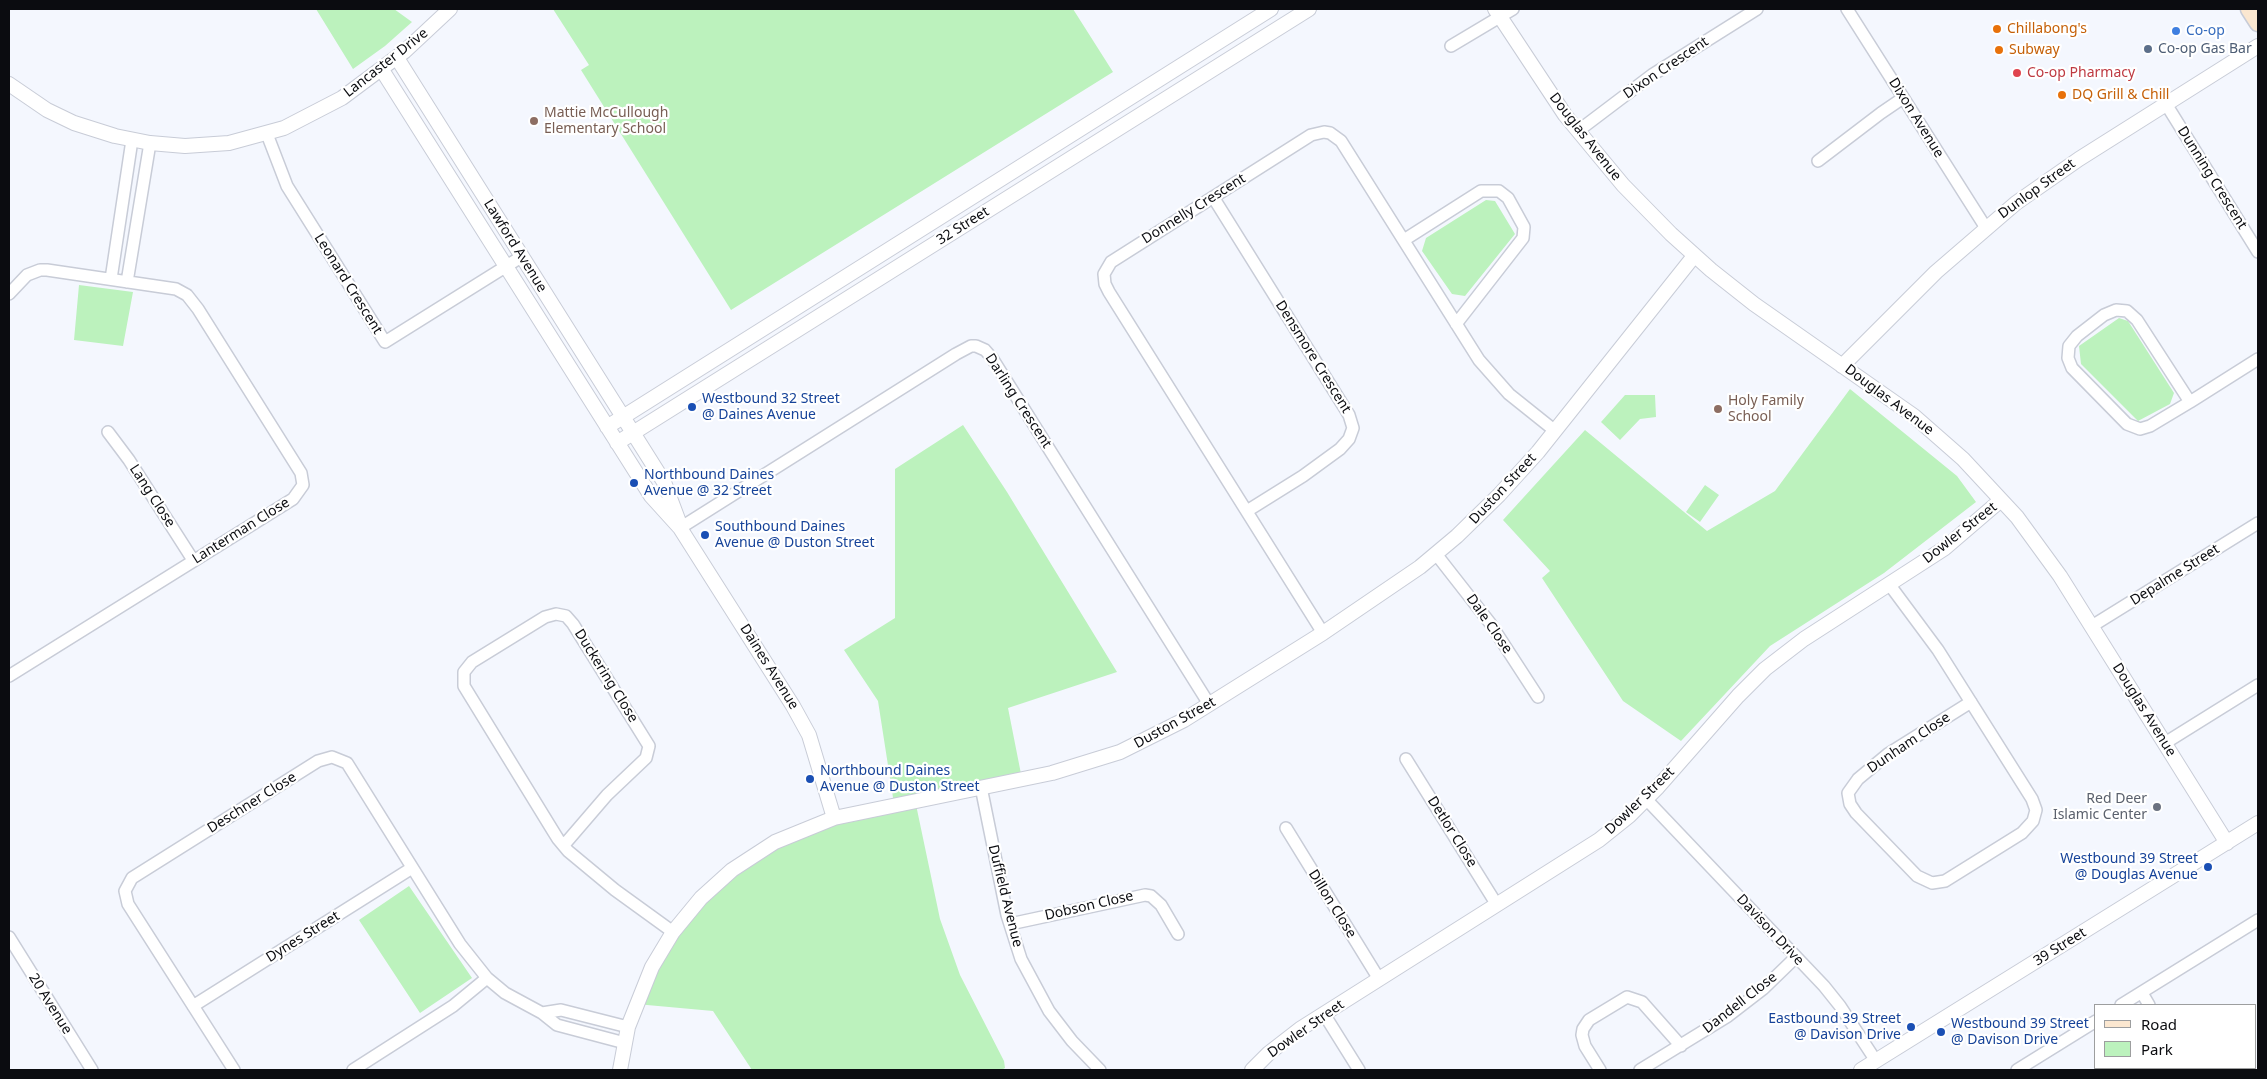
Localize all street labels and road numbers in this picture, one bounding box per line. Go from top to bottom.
street label: Lancaster Drive [341,25,431,101]
street label: Dixon Crescent [1620,33,1712,103]
street label: Dixon Avenue [1885,75,1947,161]
street label: Douglas Avenue [1545,90,1625,184]
street label: Dunning Crescent [2174,124,2250,232]
street label: Dunlop Street [1995,155,2079,223]
street label: Donnelly Crescent [1139,170,1249,248]
street label: Lawford Avenue [480,196,550,296]
street label: 32 Street [934,203,992,249]
street label: Leonard Crescent [310,231,386,337]
street label: Densmore Crescent [1272,298,1354,416]
street label: Darling Crescent [981,351,1055,451]
street label: Douglas Avenue [1841,361,1937,439]
street label: Duston Street [1466,450,1540,528]
street label: Lang Close [125,461,179,531]
street label: Lanterman Close [189,494,293,568]
street label: Dowler Street [1920,499,2000,567]
street label: Depalme Street [2127,541,2223,609]
street label: Dale Close [1462,591,1516,657]
street label: Daines Avenue [736,621,802,713]
street label: Duckering Close [571,626,641,726]
street label: Douglas Avenue [2109,660,2179,760]
street label: Duston Street [1131,694,1219,752]
street label: Dunham Close [1864,709,1954,777]
street label: Dowler Street [1602,764,1678,838]
street label: Deschner Close [204,769,300,837]
street label: Detlor Close [1424,794,1480,870]
street label: Duffield Avenue [984,843,1026,949]
street label: Dillon Close [1304,867,1360,941]
street label: Dobson Close [1043,888,1135,924]
street label: Davison Drive [1733,891,1807,969]
street label: Dynes Street [263,908,343,966]
street label: 39 Street [2031,924,2089,970]
street label: Dandell Close [1700,969,1780,1037]
street label: 20 Avenue [25,970,75,1038]
street label: Dowler Street [1265,996,1347,1062]

